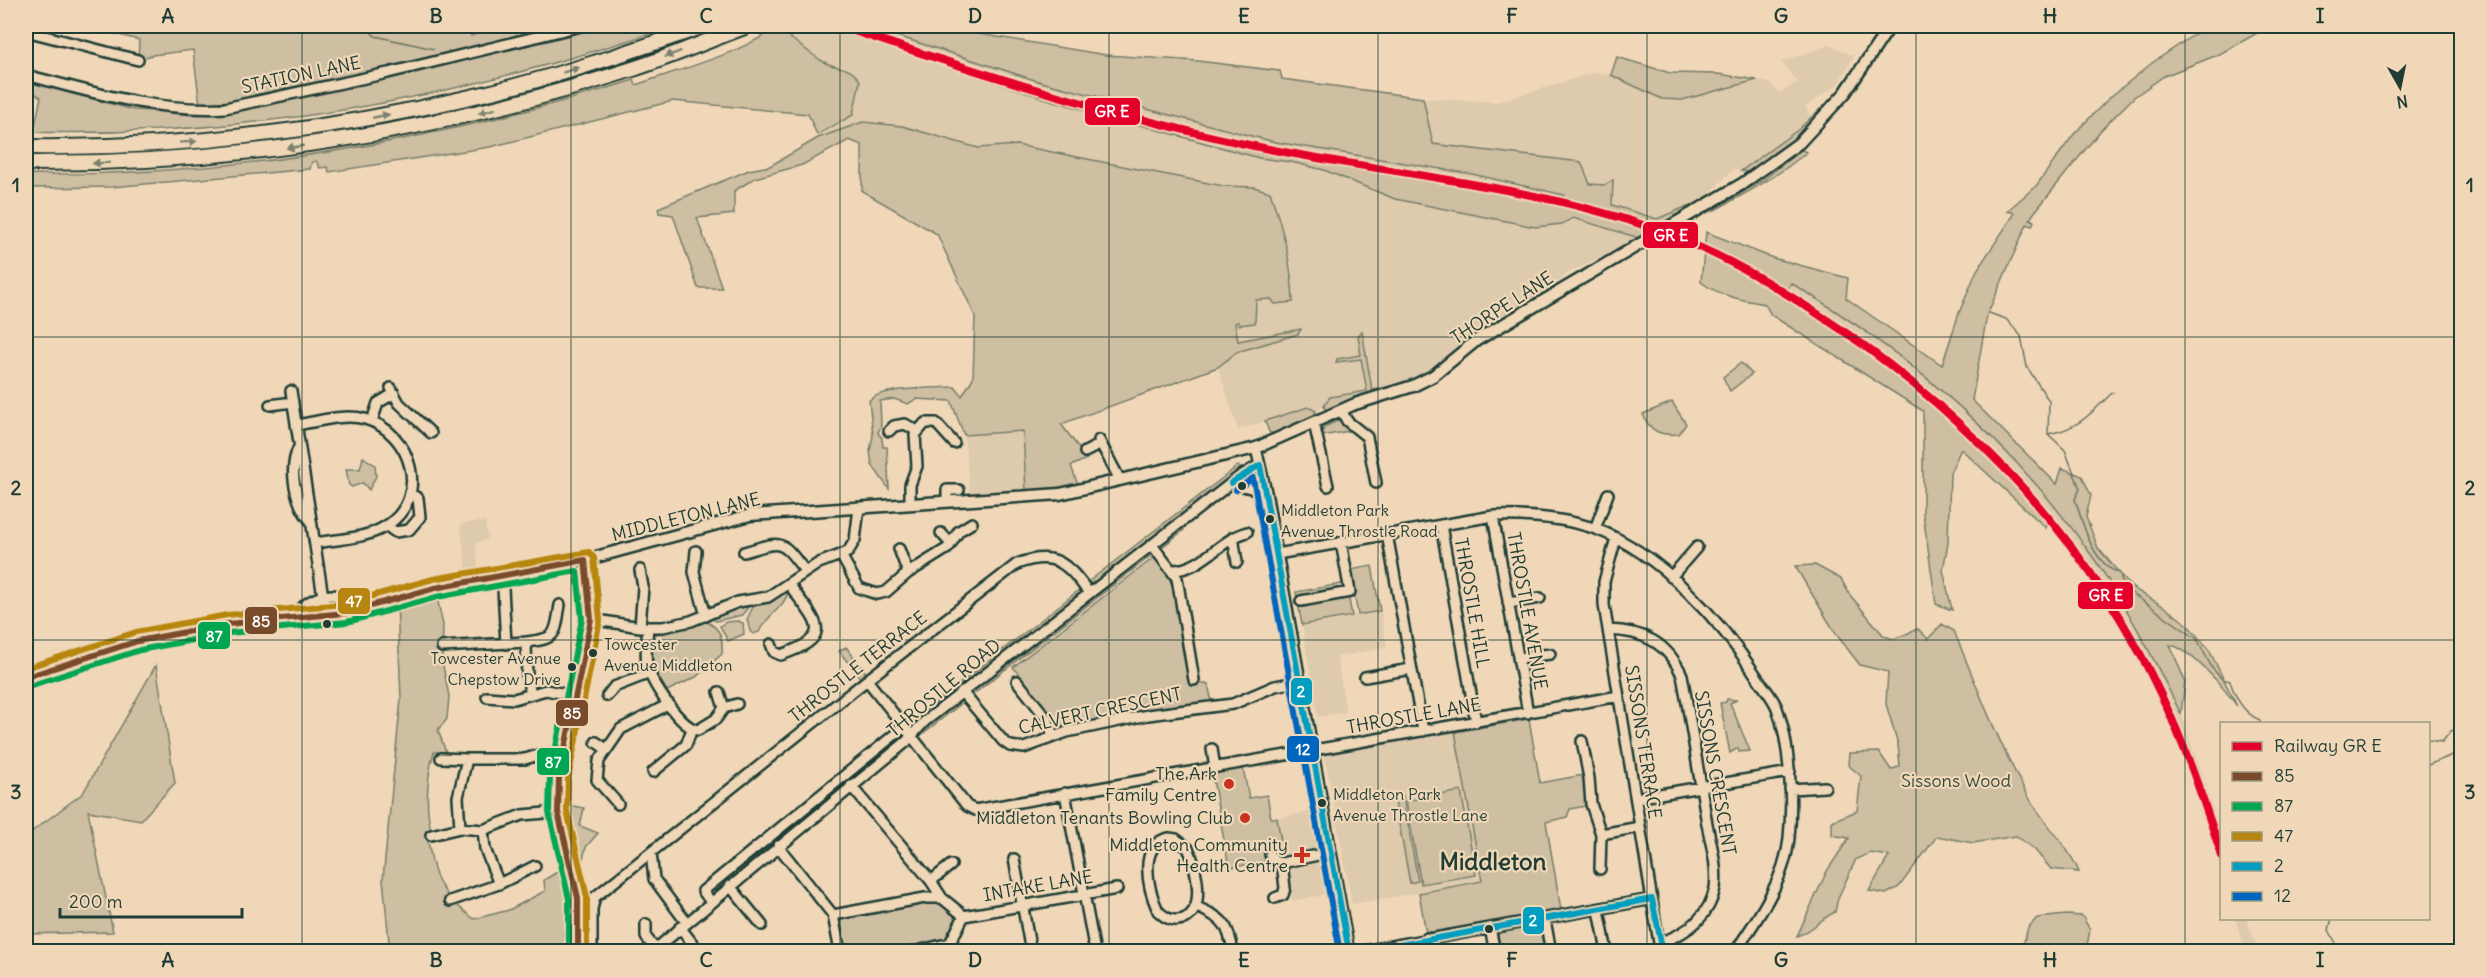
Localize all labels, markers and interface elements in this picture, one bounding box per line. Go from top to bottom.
text: A [162,3,175,28]
text: B [429,3,443,28]
text: C [699,3,713,28]
text: D [968,3,982,28]
text: E [1238,3,1250,28]
text: F [1506,3,1518,28]
text: G [1774,3,1788,28]
text: H [2043,3,2057,28]
text: I [2316,3,2325,28]
one-way arrow [664,50,682,59]
street label: STATION LANE [239,51,363,98]
north arrow [2370,57,2430,117]
one-way arrow [562,64,580,74]
text: N [2395,91,2409,113]
line badge: GR E [1084,97,1141,126]
text: GR E [1095,101,1129,121]
one-way arrow [478,107,496,116]
one-way arrow [372,111,391,120]
one-way arrow [179,137,198,147]
one-way arrow [286,142,305,151]
one-way arrow [91,158,110,167]
text: 1 [12,172,20,197]
text: 1 [2466,172,2474,197]
line badge: GR E [1642,221,1699,249]
text: GR E [1654,225,1688,245]
street label: THORPE LANE [1446,266,1557,349]
text: 2 [11,475,22,500]
text: 2 [2465,475,2476,500]
unlabelled marker [1236,480,1248,492]
street label: MIDDLETON LANE [609,487,763,546]
place label: Middleton Park Avenue Throstle Road [1281,500,1438,541]
marker: Middleton Park Avenue Throstle Road [1264,513,1276,525]
street label: THROSTLE AVENUE [1502,530,1553,692]
street label: THROSTLE HILL [1450,536,1495,670]
line badge: GR E [2077,581,2134,610]
text: GR E [2089,585,2123,605]
line badge: 47 [337,587,371,615]
text: 47 [346,591,363,611]
line badge: 85 [244,606,278,635]
street label: THROSTLE TERRACE [784,606,931,728]
text: 85 [252,611,270,631]
unlabelled marker [321,618,333,630]
line badge: 87 [197,621,231,650]
text: 87 [205,626,223,646]
street label: THROSTLE ROAD [882,633,1005,742]
place label: Towcester Avenue Middleton [604,634,733,675]
marker: Towcester Avenue Middleton [587,647,599,659]
place label: Towcester Avenue Chepstow Drive [431,648,561,689]
marker: Towcester Avenue Chepstow Drive [566,661,578,673]
street label: SISSONS TERRACE [1620,663,1667,820]
line badge: 2 [1290,677,1313,706]
text: 2 [1297,681,1306,701]
street label: CALVERT CRESCENT [1016,682,1184,739]
street label: SISSONS CRESCENT [1690,689,1741,857]
street label: THROSTLE LANE [1345,692,1483,739]
line badge: 85 [555,699,589,727]
text: 85 [563,703,581,723]
legend [2220,722,2430,920]
text: Railway GR E [2274,734,2382,757]
line badge: 12 [1286,735,1320,763]
text: 12 [1295,739,1311,759]
line badge: 87 [536,747,570,776]
text: 87 [544,752,562,772]
place label: The Ark Family Centre [1105,762,1217,806]
text: 85 [2274,764,2295,787]
park label: Sissons Wood [1901,769,2011,792]
marker: The Ark Family Centre [1222,777,1236,791]
text: 3 [10,779,22,804]
text: 3 [2464,779,2476,804]
place label: Middleton Park Avenue Throstle Lane [1333,784,1488,825]
text: 87 [2274,794,2293,817]
marker: Middleton Park Avenue Throstle Lane [1316,797,1328,809]
place label: Middleton Tenants Bowling Club [976,806,1233,829]
marker: Middleton Tenants Bowling Club [1238,811,1252,825]
text: 47 [2274,824,2293,847]
place label: Middleton Community Health Centre [1109,833,1288,877]
marker: Middleton Community Health Centre [1293,846,1311,864]
district label: Middleton [1440,846,1546,876]
text: 2 [2274,854,2284,877]
street label: INTAKE LANE [981,865,1094,906]
scale bar [60,881,242,919]
text: 12 [2274,884,2291,907]
text: 200 m [69,890,123,913]
line badge: 2 [1522,906,1545,935]
text: 2 [1529,910,1538,930]
unlabelled marker [1483,923,1495,935]
text: A [162,947,175,972]
text: B [429,947,443,972]
text: C [699,947,713,972]
text: D [968,947,982,972]
text: E [1238,947,1250,972]
text: F [1506,947,1518,972]
text: G [1774,947,1788,972]
text: H [2043,947,2057,972]
text: I [2316,947,2325,972]

